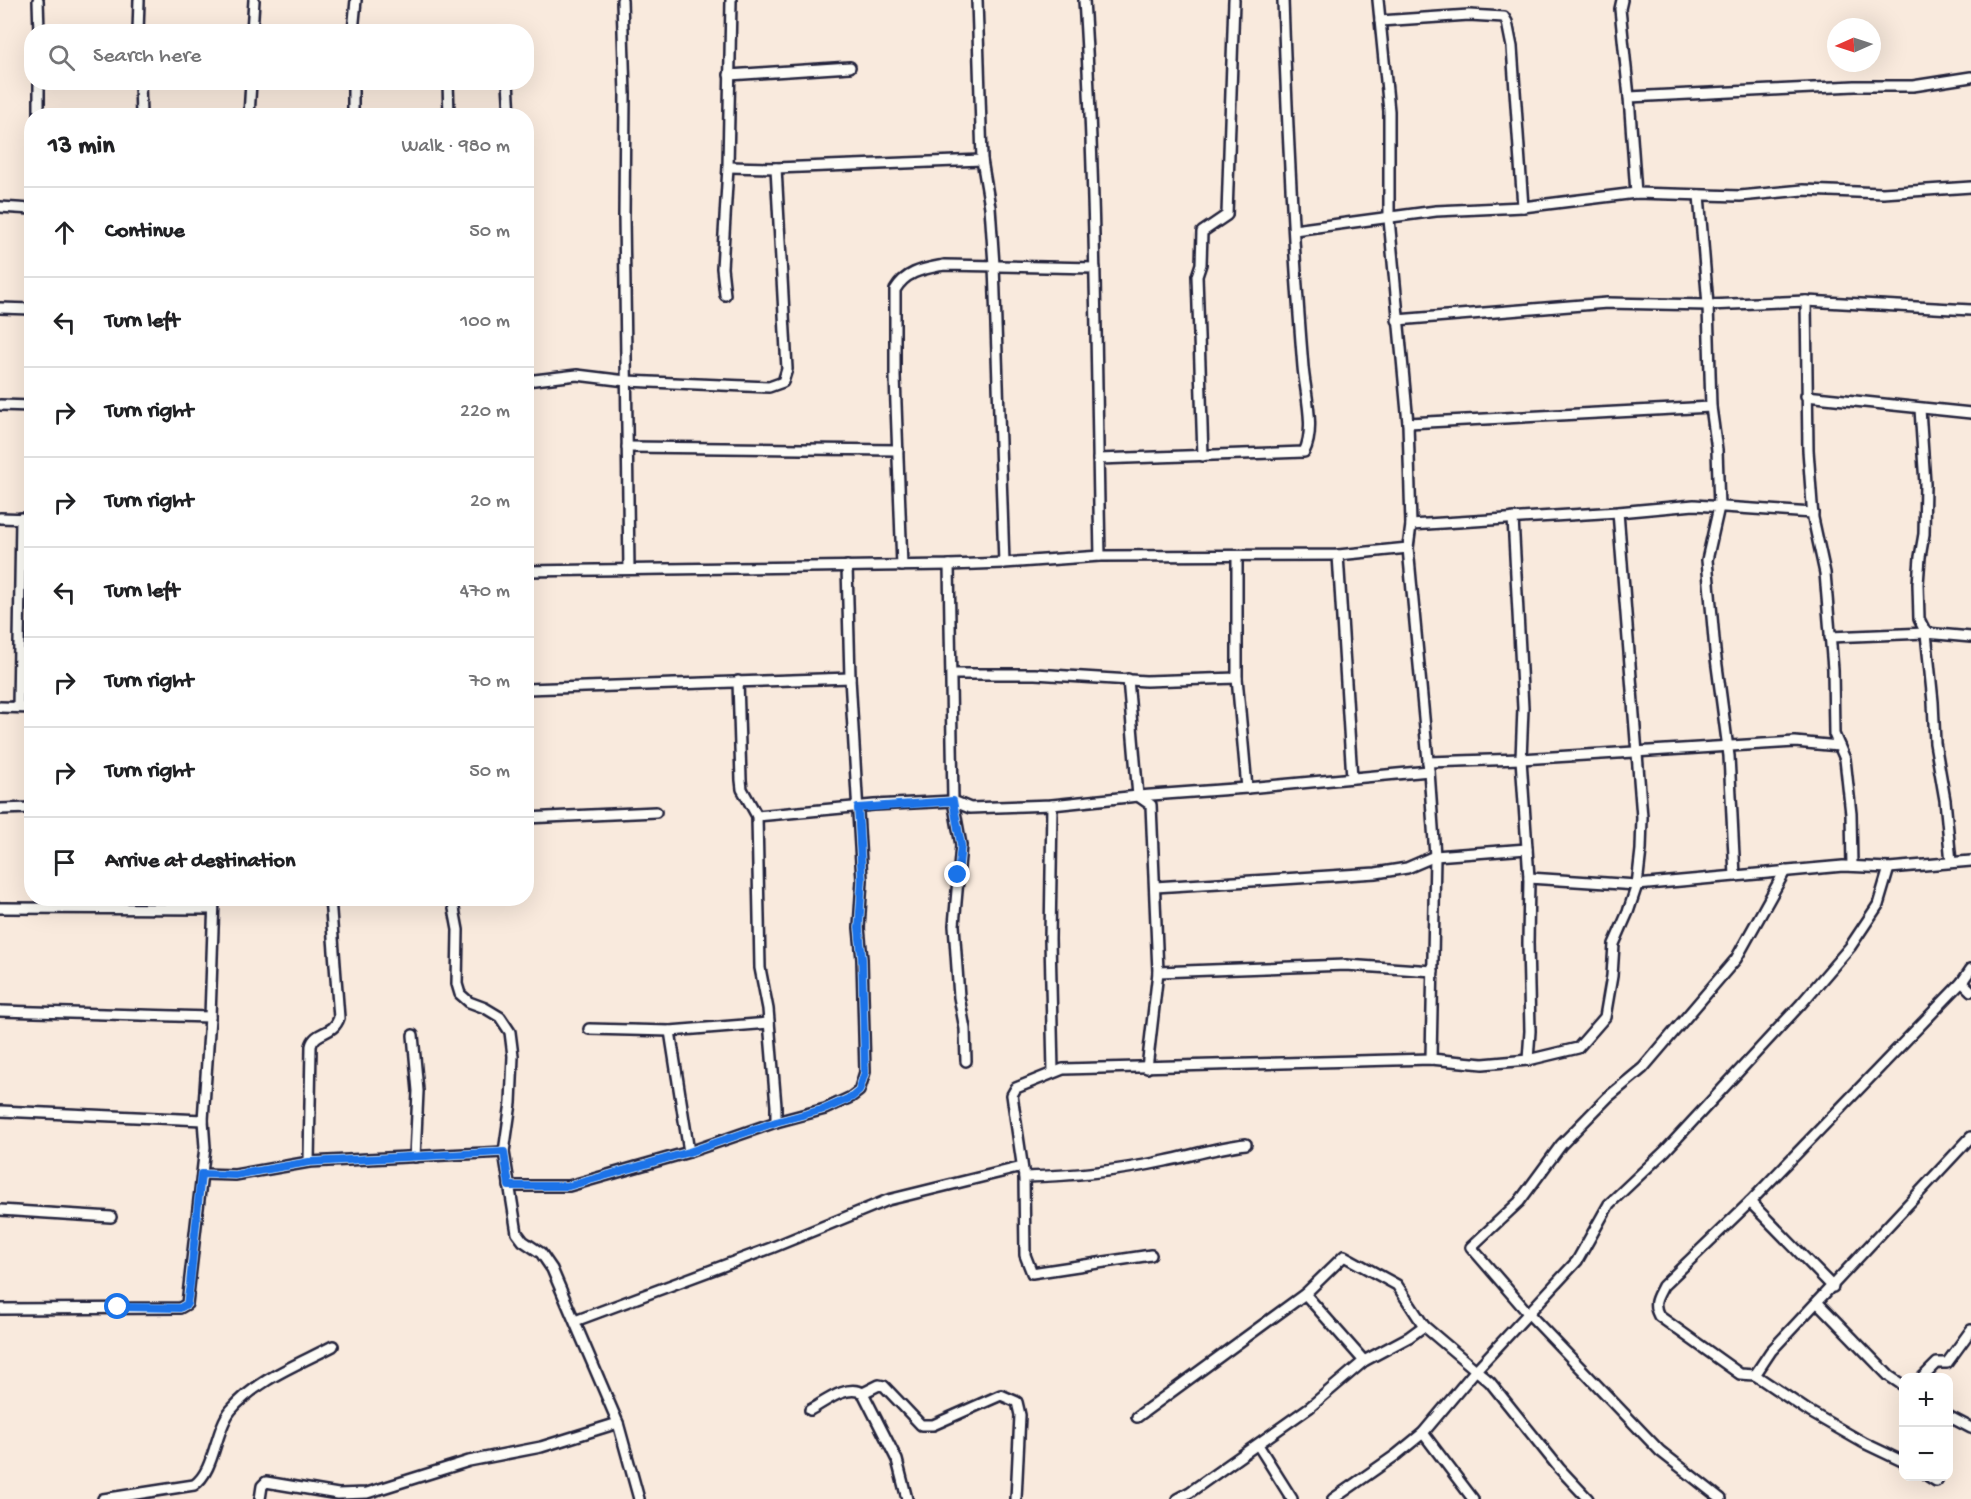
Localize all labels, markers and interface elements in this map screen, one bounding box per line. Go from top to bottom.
north arrow [1827,18,1881,72]
search box [24,24,534,90]
icon: search [45,41,78,74]
text: Search here [93,44,201,70]
text: 13 min [48,132,115,163]
text: Walk · 980 m [402,136,510,159]
icon: ahead [48,216,81,249]
text: Continue [105,219,185,245]
text: 50 m [469,221,510,244]
icon: left [48,306,81,339]
text: Turn left [105,309,179,335]
text: 100 m [460,311,510,334]
icon: right [48,396,81,429]
text: Turn right [105,399,193,425]
text: 220 m [460,401,510,424]
icon: right [48,486,81,519]
text: Turn right [105,489,193,515]
text: 20 m [470,491,510,514]
icon: left [48,576,81,609]
text: Turn left [105,579,179,605]
text: 470 m [460,581,510,604]
icon: right [48,666,81,699]
text: Turn right [105,669,193,695]
text: 70 m [469,671,510,694]
icon: right [48,756,81,789]
text: Turn right [105,759,193,785]
text: 50 m [469,761,510,784]
icon: arrive [48,846,81,879]
text: Arrive at destination [105,849,295,875]
route end [944,861,970,887]
route start [104,1293,130,1319]
map controls [1899,1373,1953,1481]
button: + [1899,1373,1953,1427]
button: − [1899,1427,1953,1481]

